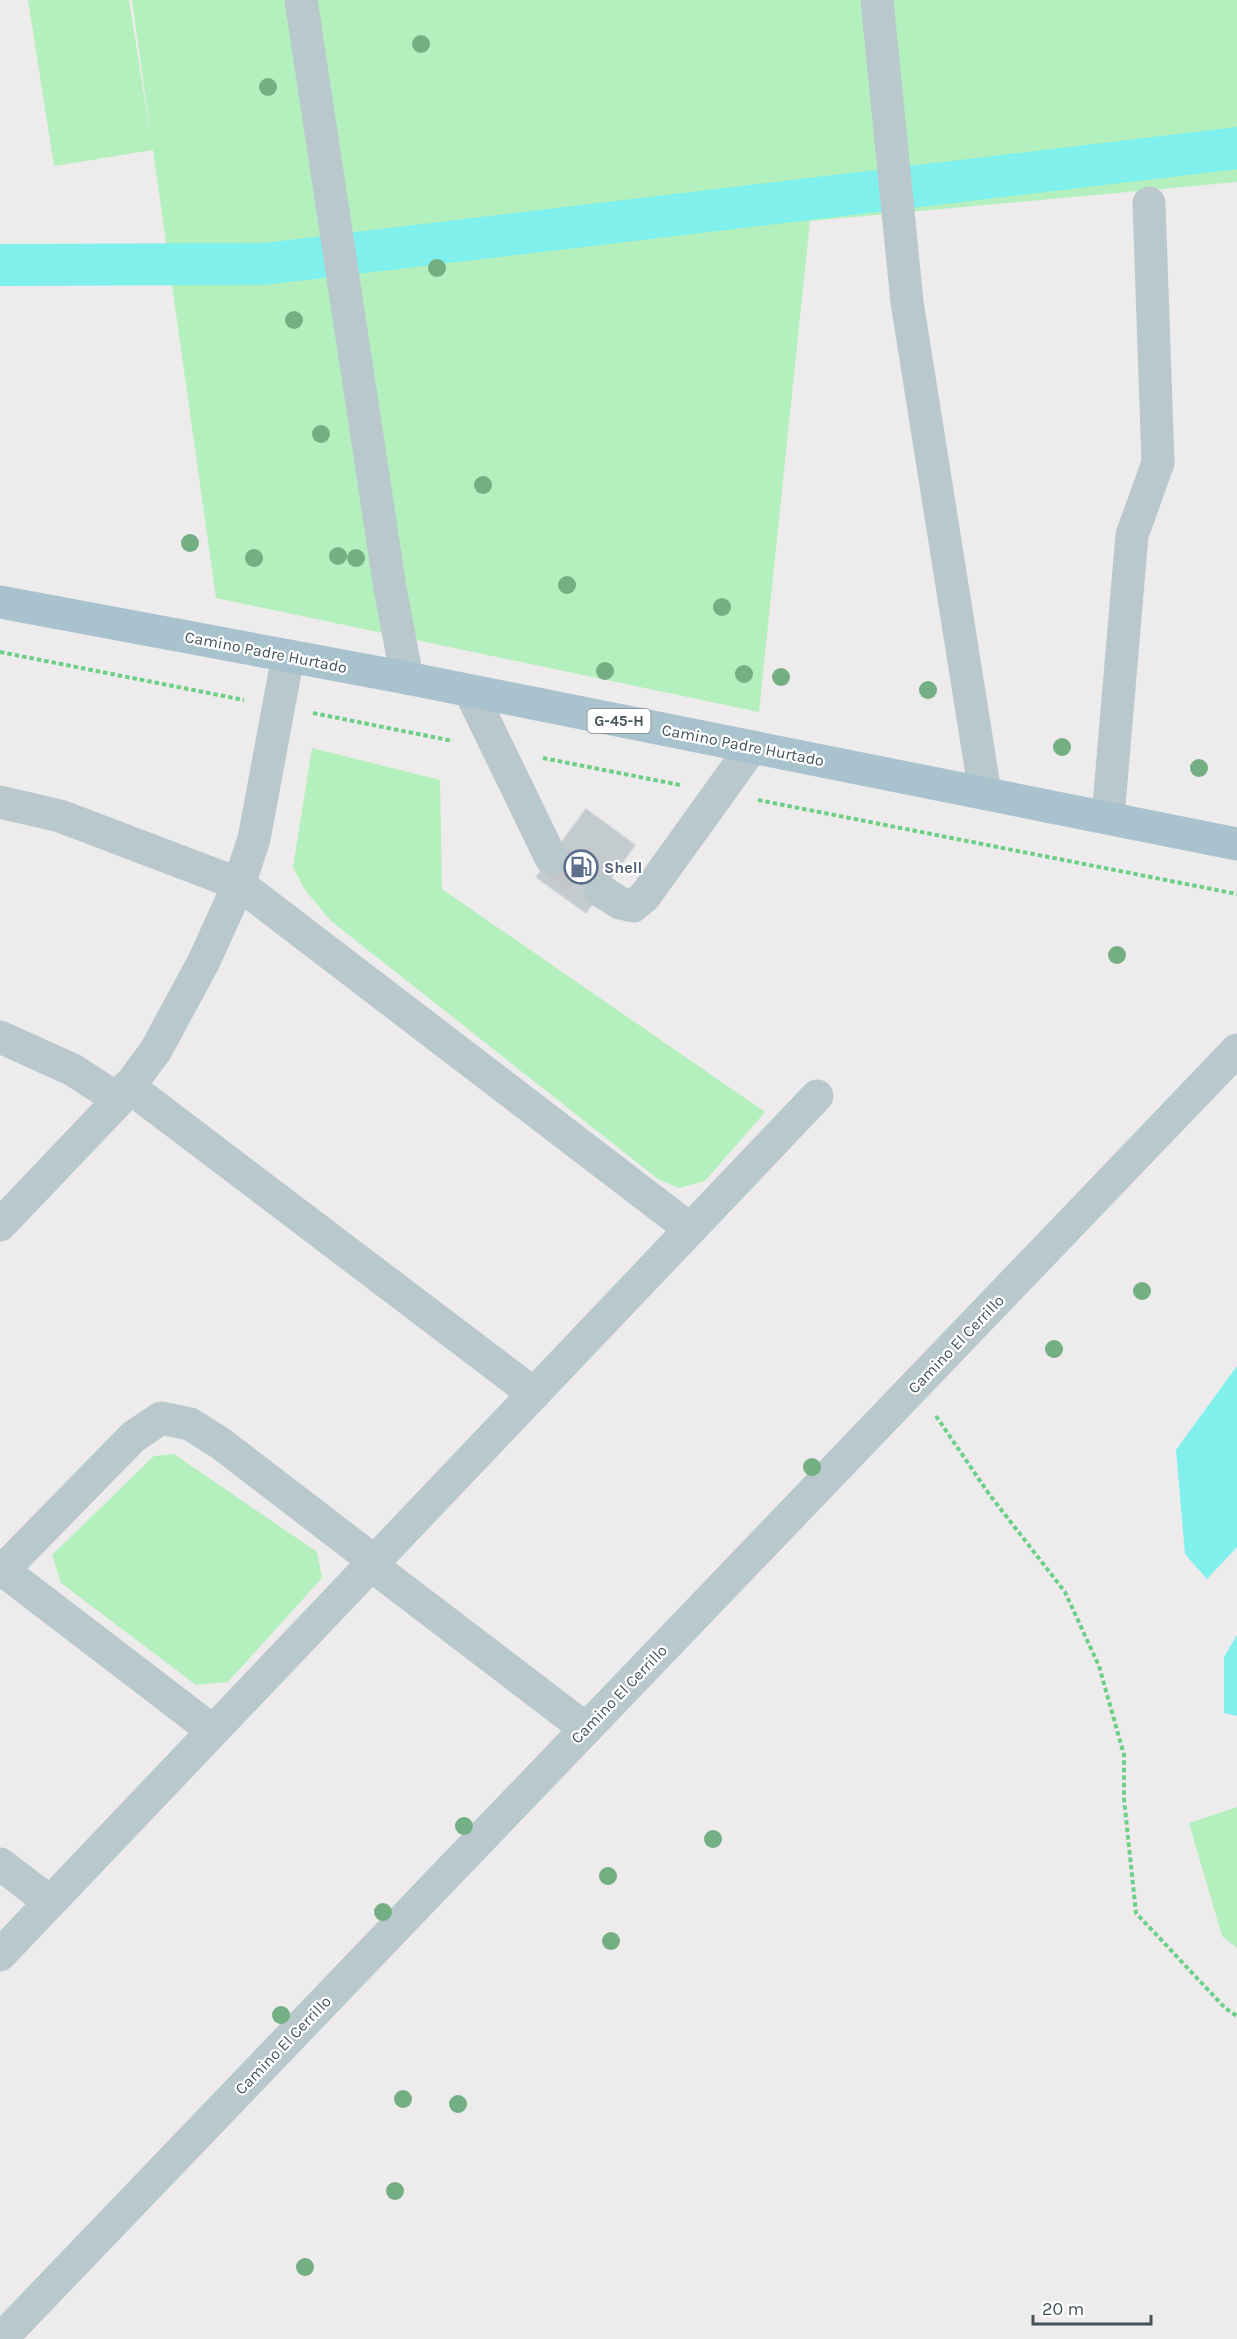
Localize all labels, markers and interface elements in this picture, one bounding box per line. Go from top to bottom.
street label: Camino Padre Hurtado [183,627,349,677]
road number: G-45-H [588,709,650,733]
street label: Camino Padre Hurtado [660,720,826,770]
fuel station icon: Shell [563,849,599,885]
place label: Shell [604,858,642,877]
street label: Camino El Cerrillo [904,1291,1008,1397]
street label: Camino El Cerrillo [567,1641,671,1747]
street label: Camino El Cerrillo [231,1992,335,2098]
scale bar [1033,2288,1152,2326]
text: 20 m [1042,2298,1084,2320]

